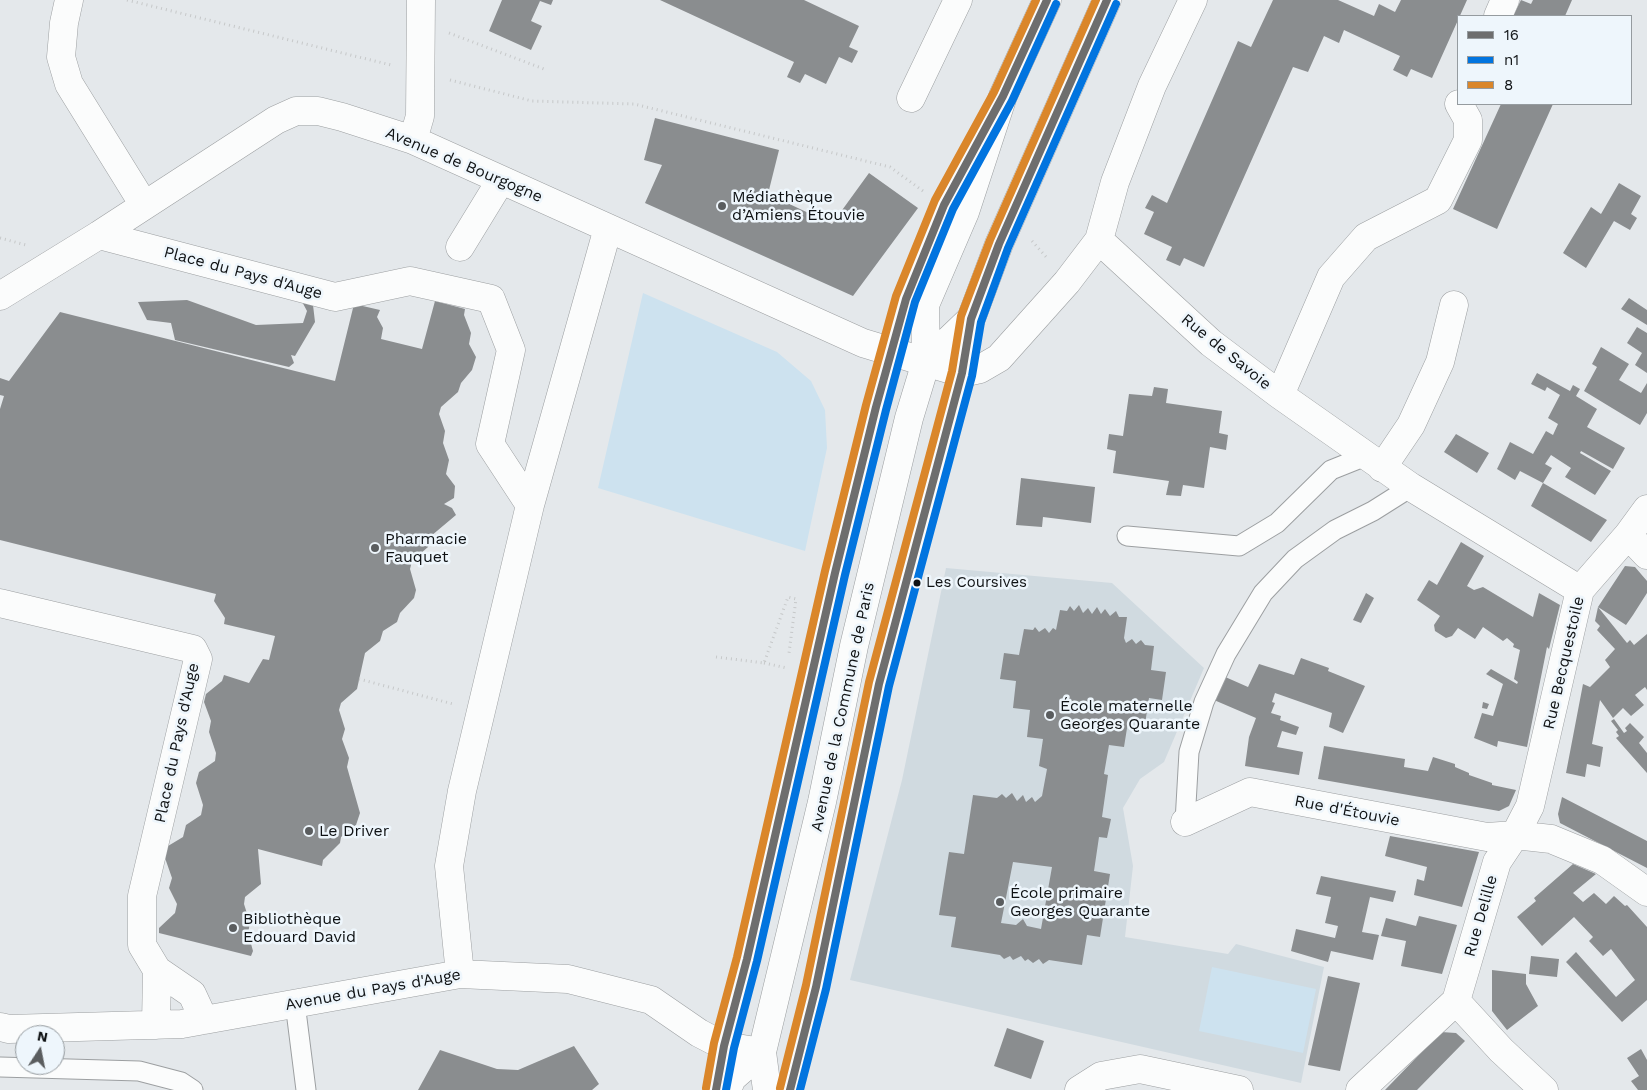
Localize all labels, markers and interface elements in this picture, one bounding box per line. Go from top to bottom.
legend [1457,15,1632,105]
text: 16 [1504,26,1519,44]
text: n1 [1504,51,1519,69]
text: 8 [1504,76,1513,94]
street label: Avenue de Bourgogne [383,123,545,207]
place label: Médiathèque d’Amiens Étouvie [732,187,865,225]
marker: Médiathèque d’Amiens Étouvie [716,200,728,212]
street label: Place du Pays d'Auge [162,243,324,303]
street label: Rue de Savoie [1177,310,1275,394]
place label: Pharmacie Fauquet [385,529,467,567]
marker: Pharmacie Fauquet [369,542,381,554]
place label: Les Coursives [926,574,1027,592]
marker: Les Coursives [912,578,922,588]
street label: Avenue de la Commune de Paris [807,581,879,833]
street label: Rue Becquestoile [1539,595,1589,731]
street label: Place du Pays d'Auge [151,661,203,825]
place label: École maternelle Georges Quarante [1060,696,1200,734]
marker: École maternelle Georges Quarante [1044,709,1056,721]
street label: Rue d'Étouvie [1293,791,1401,831]
place label: Le Driver [319,821,389,841]
marker: Le Driver [303,825,315,837]
street label: Rue Delille [1460,873,1502,959]
place label: École primaire Georges Quarante [1010,883,1150,921]
marker: École primaire Georges Quarante [994,896,1006,908]
place label: Bibliothèque Edouard David [243,909,356,947]
marker: Bibliothèque Edouard David [227,922,239,934]
street label: Avenue du Pays d'Auge [284,965,462,1015]
north arrow [15,1025,65,1075]
text: N [36,1027,49,1045]

